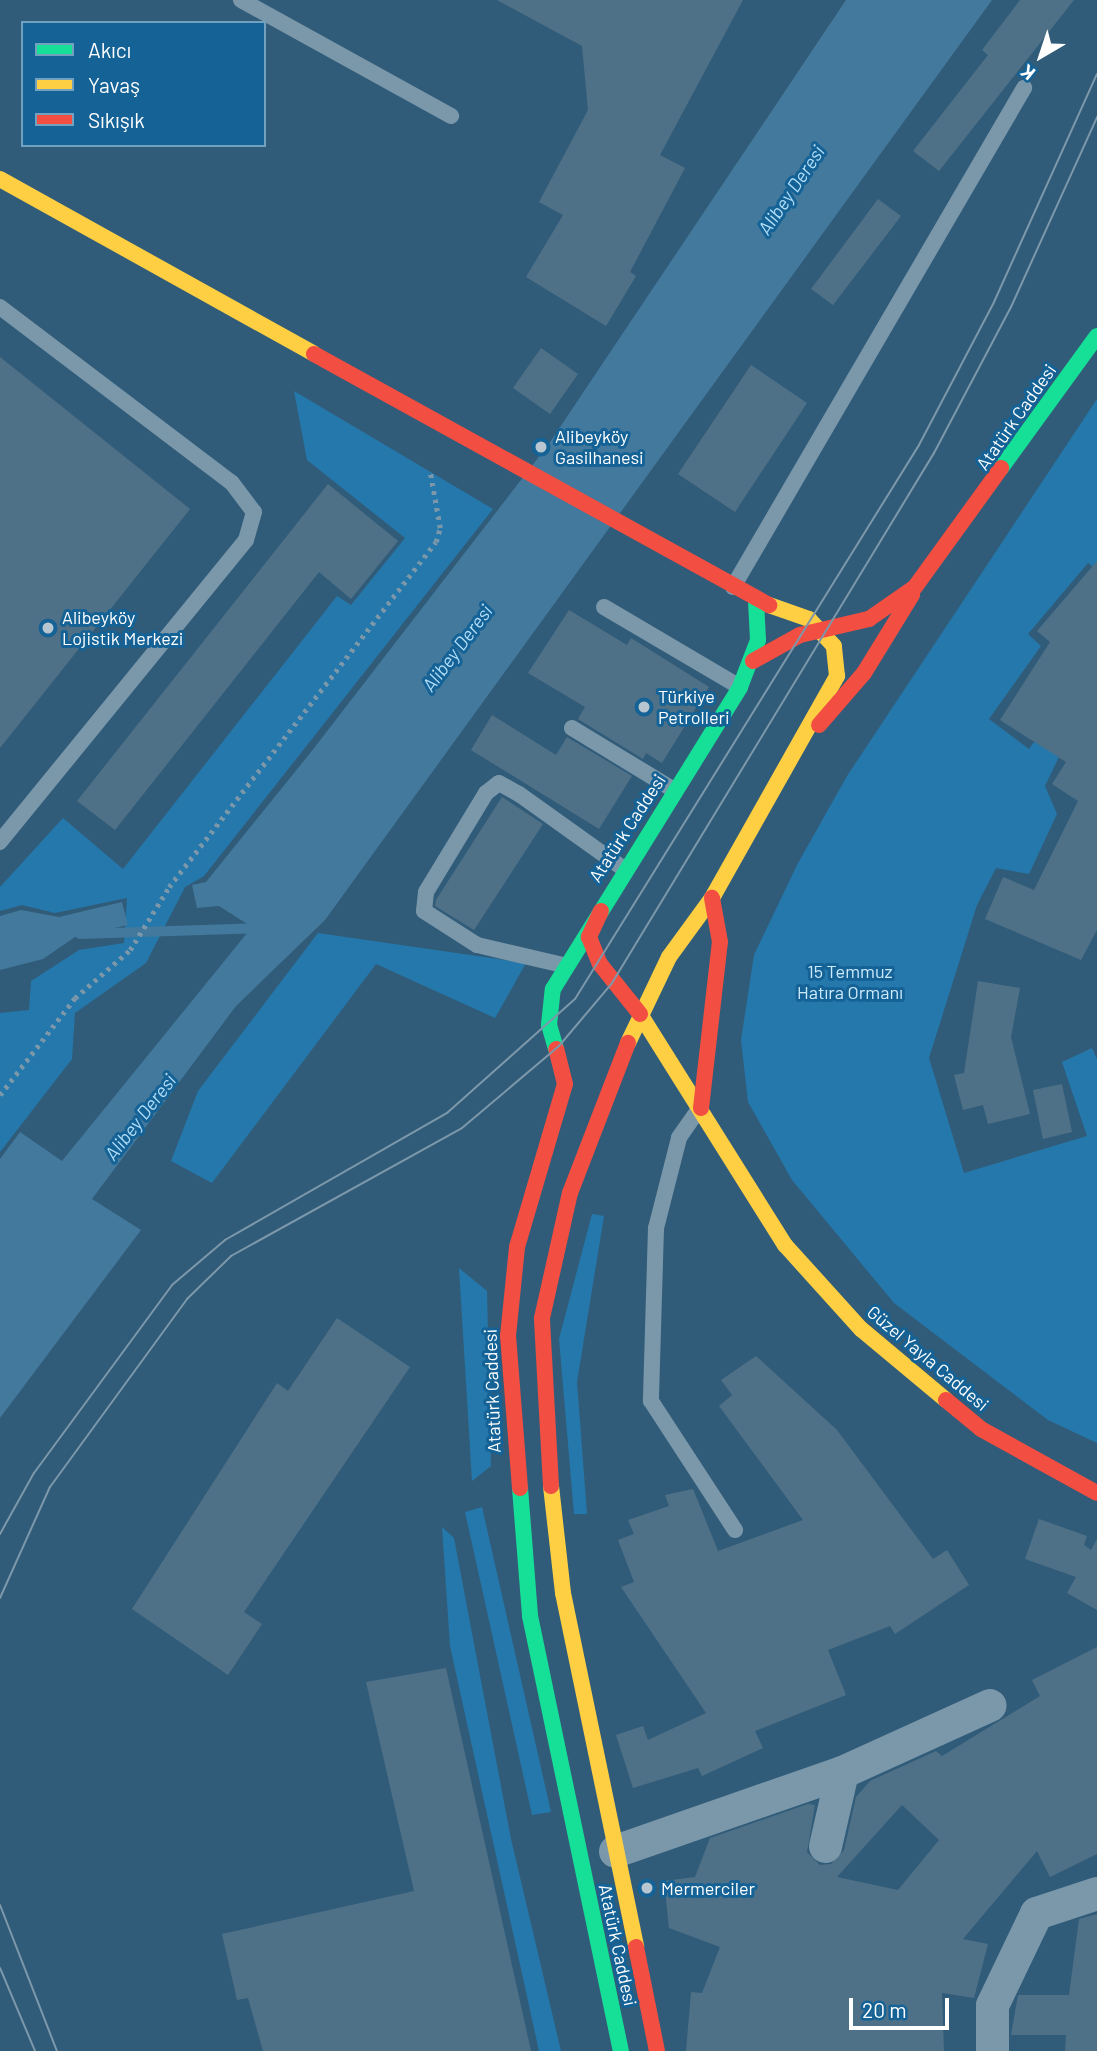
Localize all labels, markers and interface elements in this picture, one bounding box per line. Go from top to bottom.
legend [21,21,266,147]
north arrow [1006,21,1076,91]
text: Akıcı [88,37,131,62]
text: K [1016,60,1039,85]
text: Yavaş [88,72,140,97]
text: Sıkışık [88,107,145,132]
water label: Alibey Deresi [753,141,829,239]
street label: Atatürk Caddesi [972,360,1060,474]
place label: Alibeyköy Gasilhanesi [555,426,644,468]
marker: Alibeyköy Gasilhanesi [533,439,549,455]
water label: Alibey Deresi [417,600,497,696]
place label: Alibeyköy Lojistik Merkezi [62,607,183,650]
marker: Alibeyköy Lojistik Merkezi [40,620,56,636]
place label: Türkiye Petrolleri [658,686,730,728]
marker: Türkiye Petrolleri [636,699,652,715]
street label: Atatürk Caddesi [584,770,670,886]
park label: 15 Temmuz Hatıra Ormanı [797,961,903,1004]
water label: Alibey Deresi [99,1069,181,1165]
street label: Güzel Yayla Caddesi [863,1301,993,1415]
street label: Atatürk Caddesi [479,1329,505,1453]
place label: Mermerciler [661,1877,755,1899]
marker: Mermerciler [639,1880,655,1896]
street label: Atatürk Caddesi [595,1882,641,2008]
scale bar [852,1984,952,2028]
text: 20 m [862,1997,907,2022]

